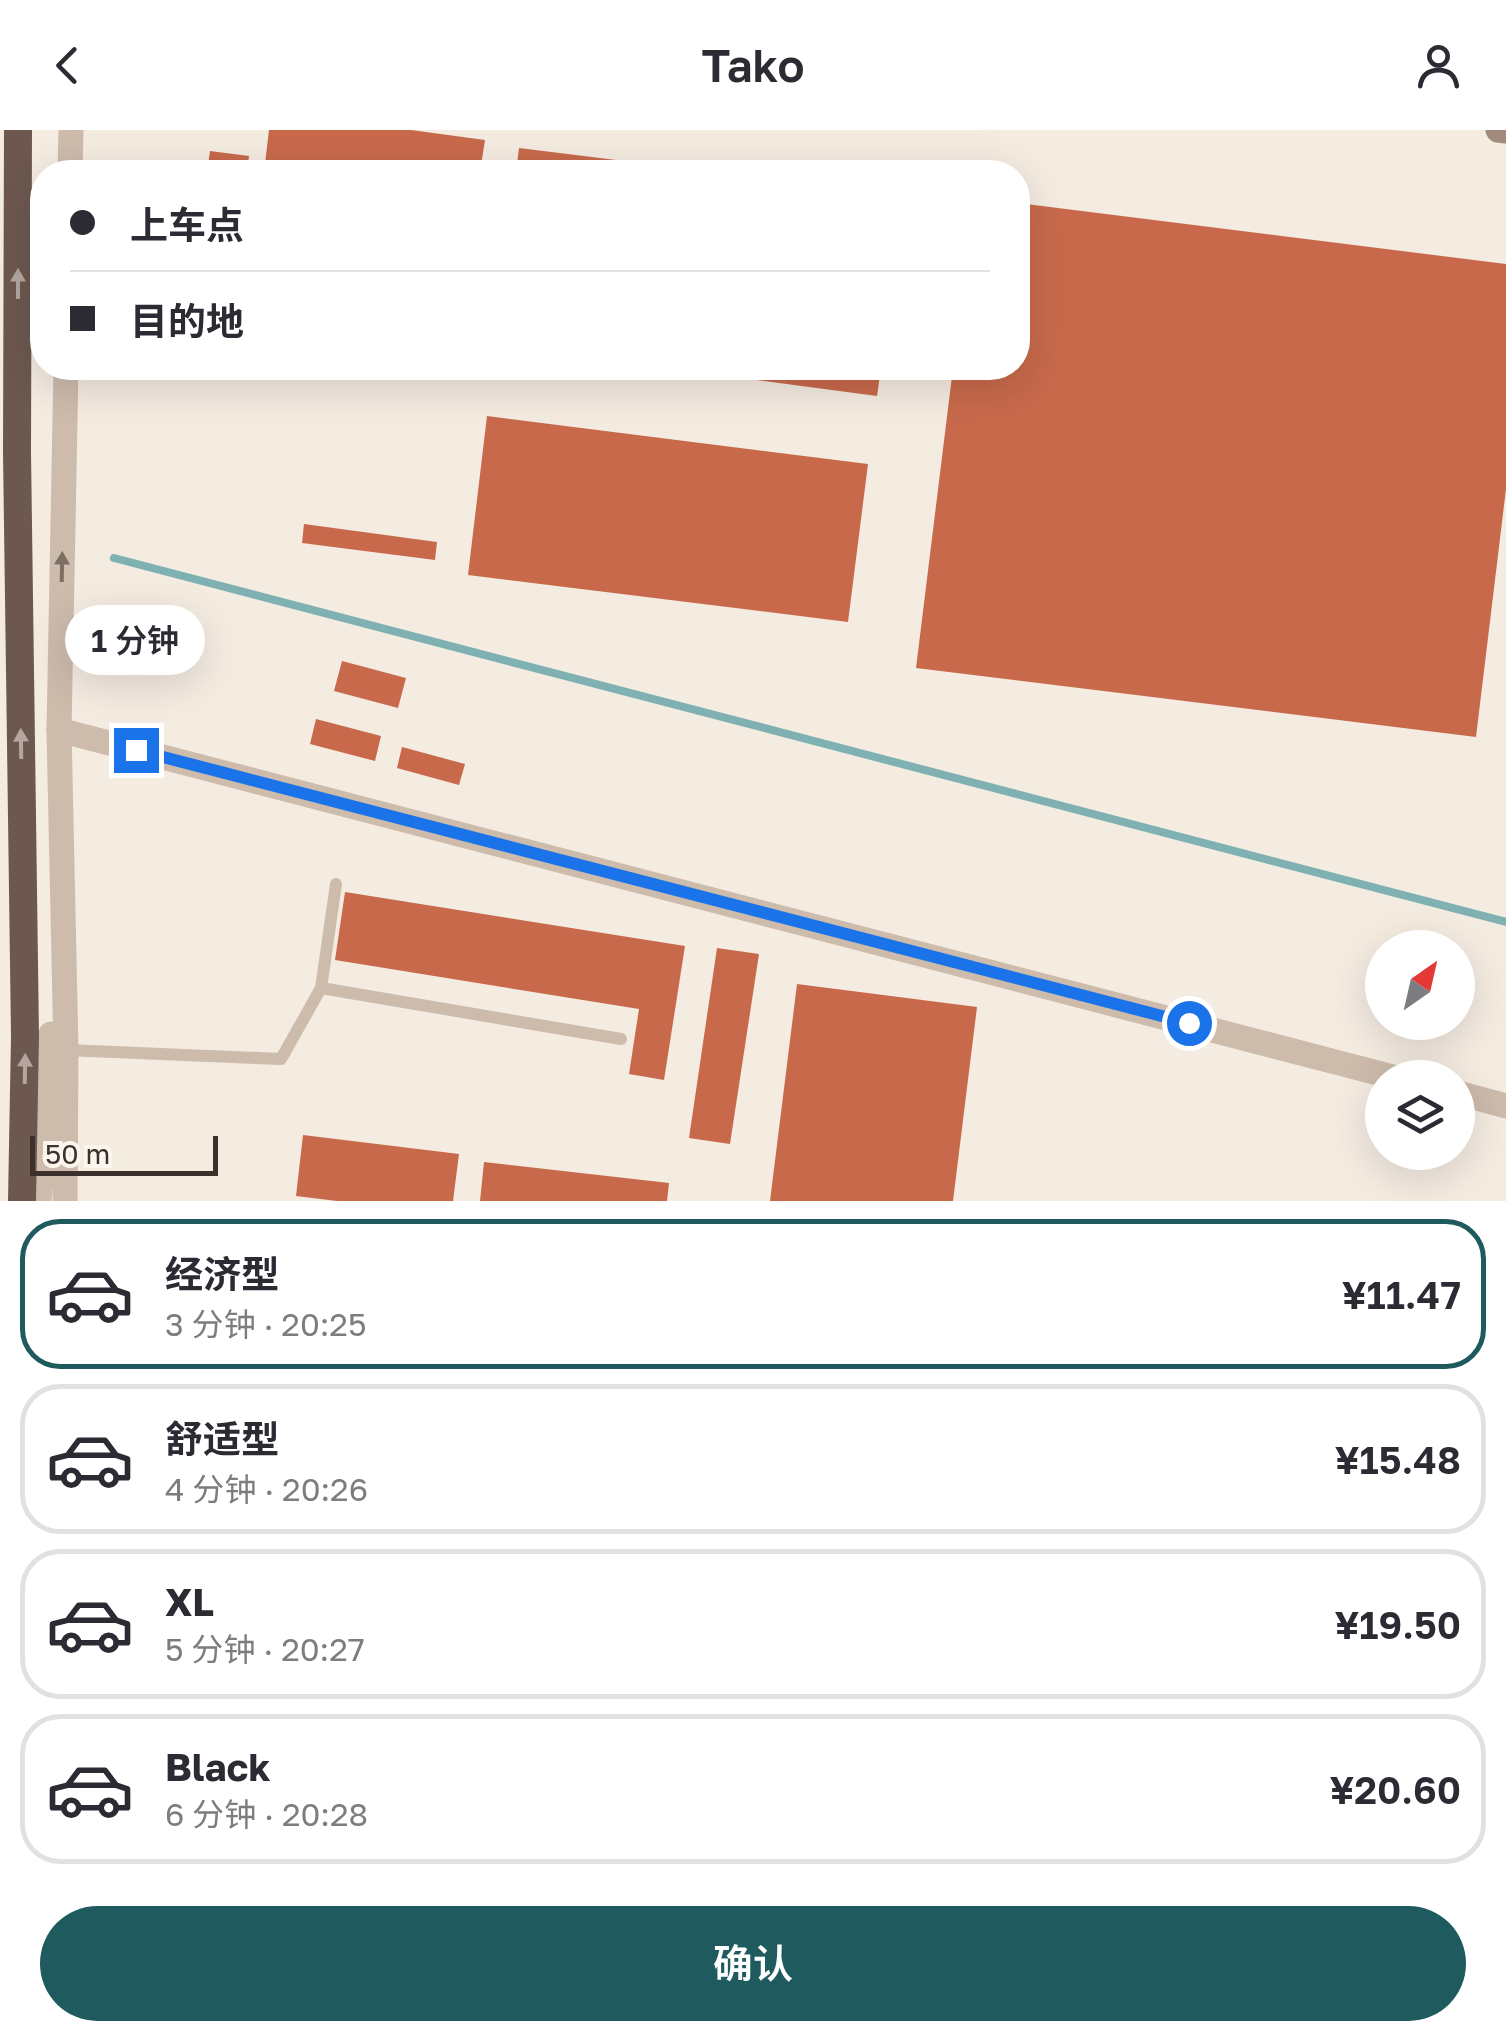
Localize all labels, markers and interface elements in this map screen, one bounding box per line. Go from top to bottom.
icon: back [40,38,95,93]
text: Tako [701,38,805,92]
icon: person [1411,38,1466,93]
text: 上车点 [130,202,244,247]
one-way arrow [10,268,26,300]
text: 目的地 [130,298,244,343]
one-way arrow [55,550,71,582]
callout: 1 分钟 [66,605,206,675]
text: 1 分钟 [91,621,179,659]
one-way arrow [13,727,29,759]
route end [114,728,159,773]
north arrow [1365,930,1475,1040]
map controls [1365,930,1475,1170]
route start [1167,1001,1212,1046]
one-way arrow [17,1052,33,1084]
button: layers [1365,1060,1475,1170]
scale bar [30,1131,218,1176]
text: 50 m [45,1137,110,1170]
icon: car [45,1249,135,1339]
text: 经济型 [165,1251,279,1296]
text: ¥11.47 [1342,1272,1461,1317]
text: 3 分钟 · 20:25 [165,1305,366,1343]
icon: car [45,1414,135,1504]
text: 舒适型 [165,1416,279,1461]
text: ¥15.48 [1335,1437,1461,1482]
text: 4 分钟 · 20:26 [165,1470,368,1508]
icon: car [45,1579,135,1669]
text: XL [165,1579,214,1624]
text: ¥19.50 [1335,1602,1461,1647]
text: 5 分钟 · 20:27 [165,1630,365,1668]
icon: car [45,1744,135,1834]
text: Black [165,1744,270,1789]
text: ¥20.60 [1329,1767,1461,1812]
text: 6 分钟 · 20:28 [165,1795,368,1833]
button: 确认 [40,1906,1466,2021]

